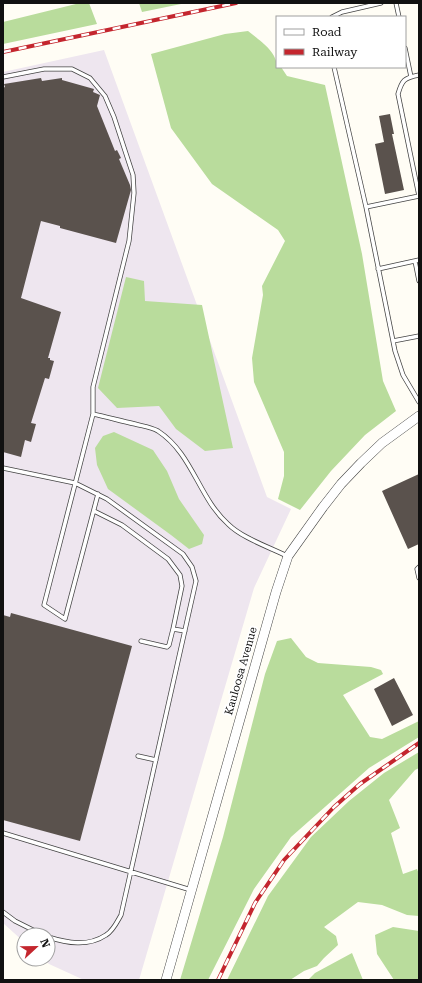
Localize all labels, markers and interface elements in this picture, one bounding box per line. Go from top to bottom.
legend [276,16,406,68]
text: Road [312,25,342,39]
text: Railway [312,45,358,59]
street label: Kauloosa Avenue [222,626,260,716]
north arrow [16,927,56,967]
text: N [37,937,53,950]

